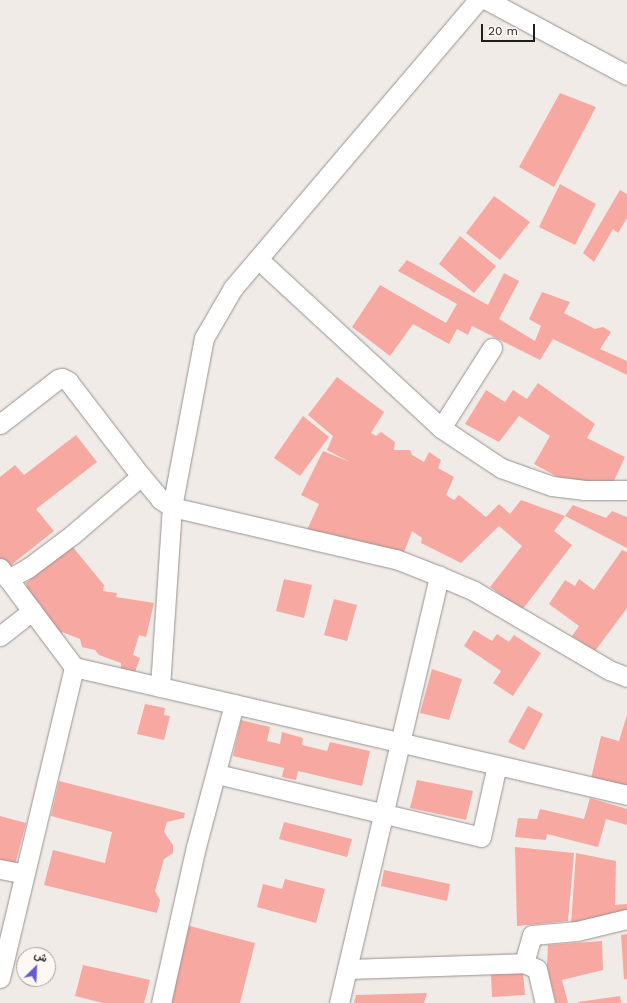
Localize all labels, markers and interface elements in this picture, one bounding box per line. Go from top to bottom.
scale bar [483,16,537,42]
text: 20 m [488,24,518,38]
north arrow [16,947,56,987]
text: ش [32,948,49,965]

